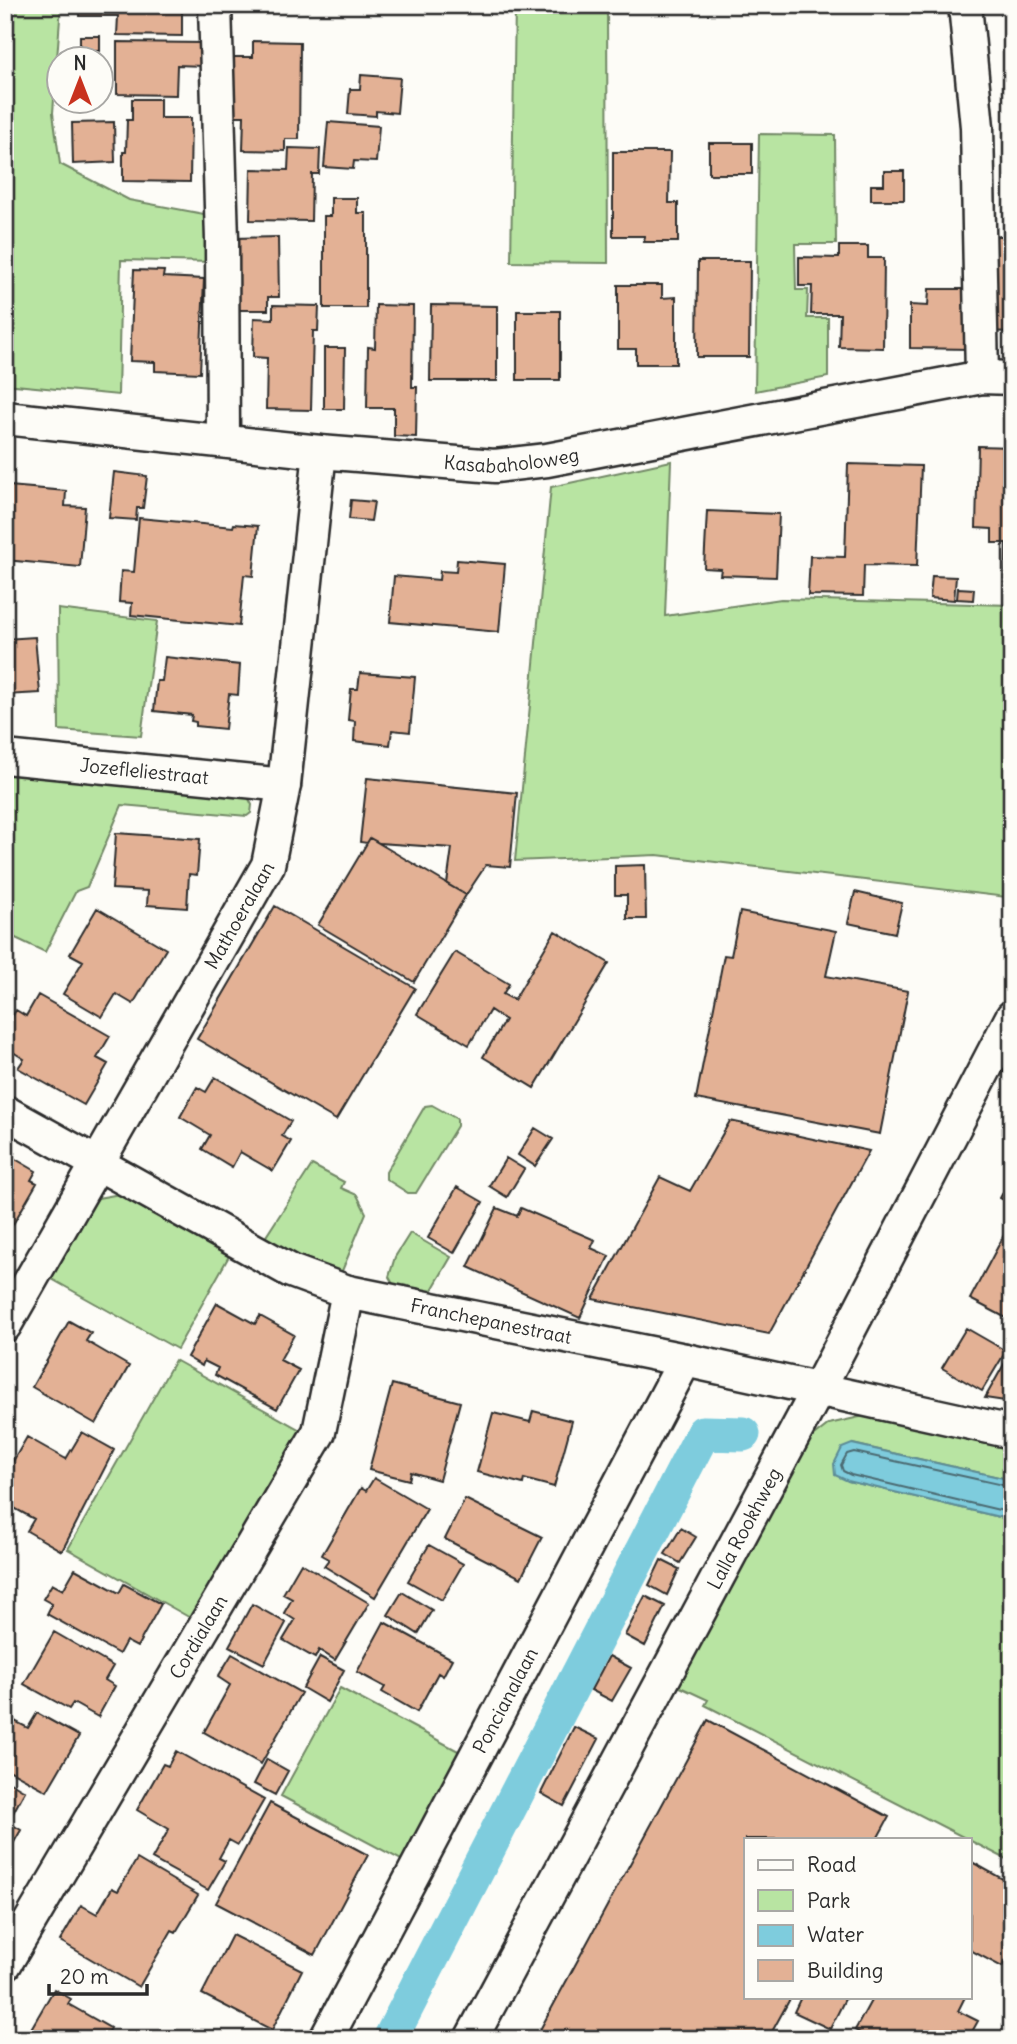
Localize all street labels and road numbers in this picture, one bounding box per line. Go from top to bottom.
street label: Kasabaholoweg [443,442,581,478]
street label: Jozefleliestraat [79,753,210,789]
street label: Mathoeralaan [199,857,279,973]
street label: Franchepanestraat [408,1293,574,1349]
street label: Lalla Rookhweg [702,1463,786,1593]
street label: Cordialaan [164,1590,232,1683]
street label: Poncianalaan [467,1643,543,1757]

